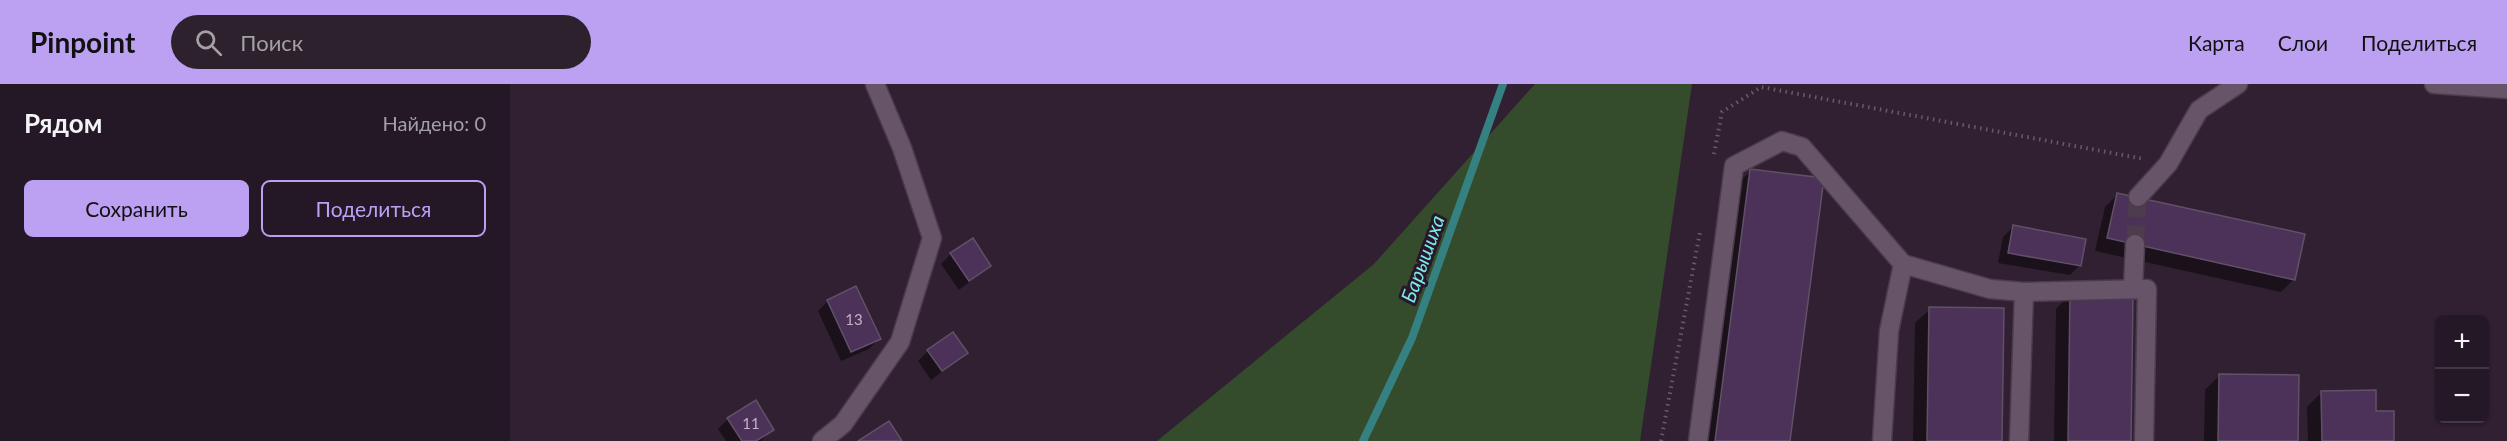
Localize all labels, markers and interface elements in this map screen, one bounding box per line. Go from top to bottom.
search box [171,15,591,69]
text: Pinpoint [30,25,135,59]
icon: search [192,26,225,59]
text: Поиск [240,29,303,56]
text: Карта [2188,30,2245,55]
text: Слои [2278,30,2328,55]
text: Поделиться [2361,30,2477,55]
text: Рядом [24,107,102,139]
text: Найдено: 0 [383,111,486,135]
button: Сохранить [24,180,249,237]
button: Поделиться [261,180,486,237]
water label: Барышиха [1395,212,1449,305]
house number: 13 [845,310,863,328]
map controls [2435,315,2489,423]
button: + [2435,315,2489,369]
button: − [2435,369,2489,423]
house number: 11 [742,414,760,432]

